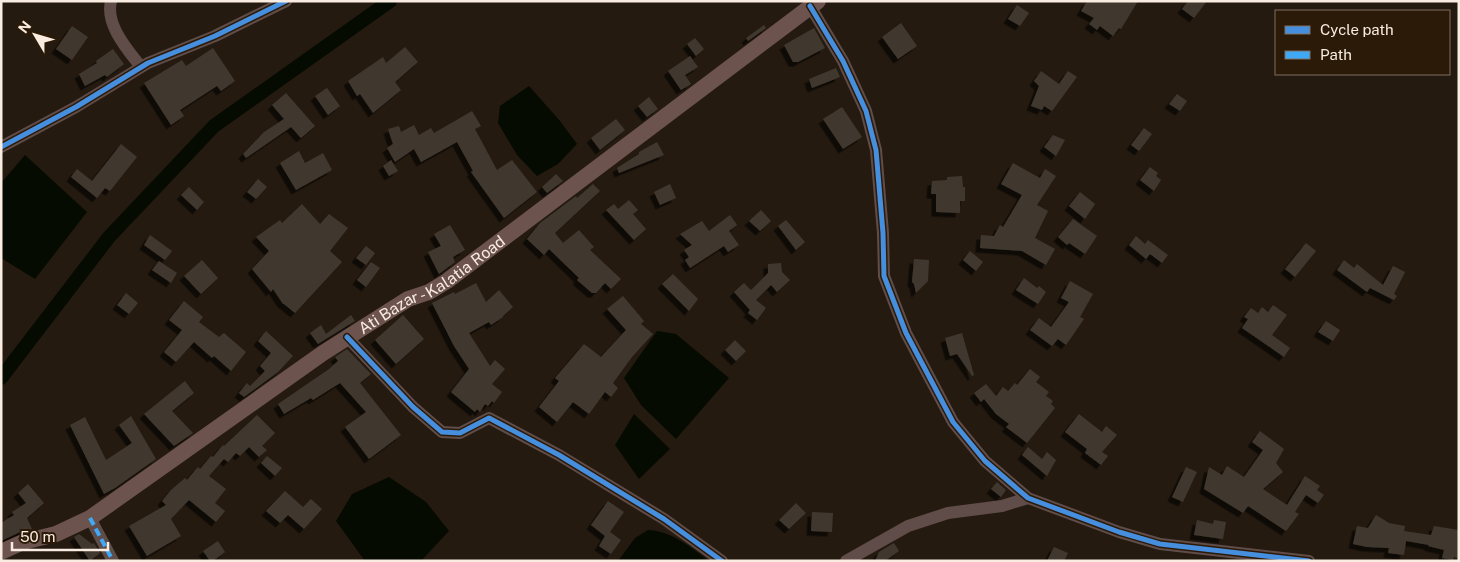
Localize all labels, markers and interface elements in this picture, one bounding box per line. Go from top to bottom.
north arrow [10,10,60,60]
legend [1275,10,1450,75]
text: N [15,18,34,36]
text: Cycle path [1320,21,1394,38]
text: Path [1320,46,1352,63]
street label: Ati Bazar - Kalatia Road [355,231,509,338]
scale bar [12,520,109,552]
text: 50 m [20,528,55,545]

